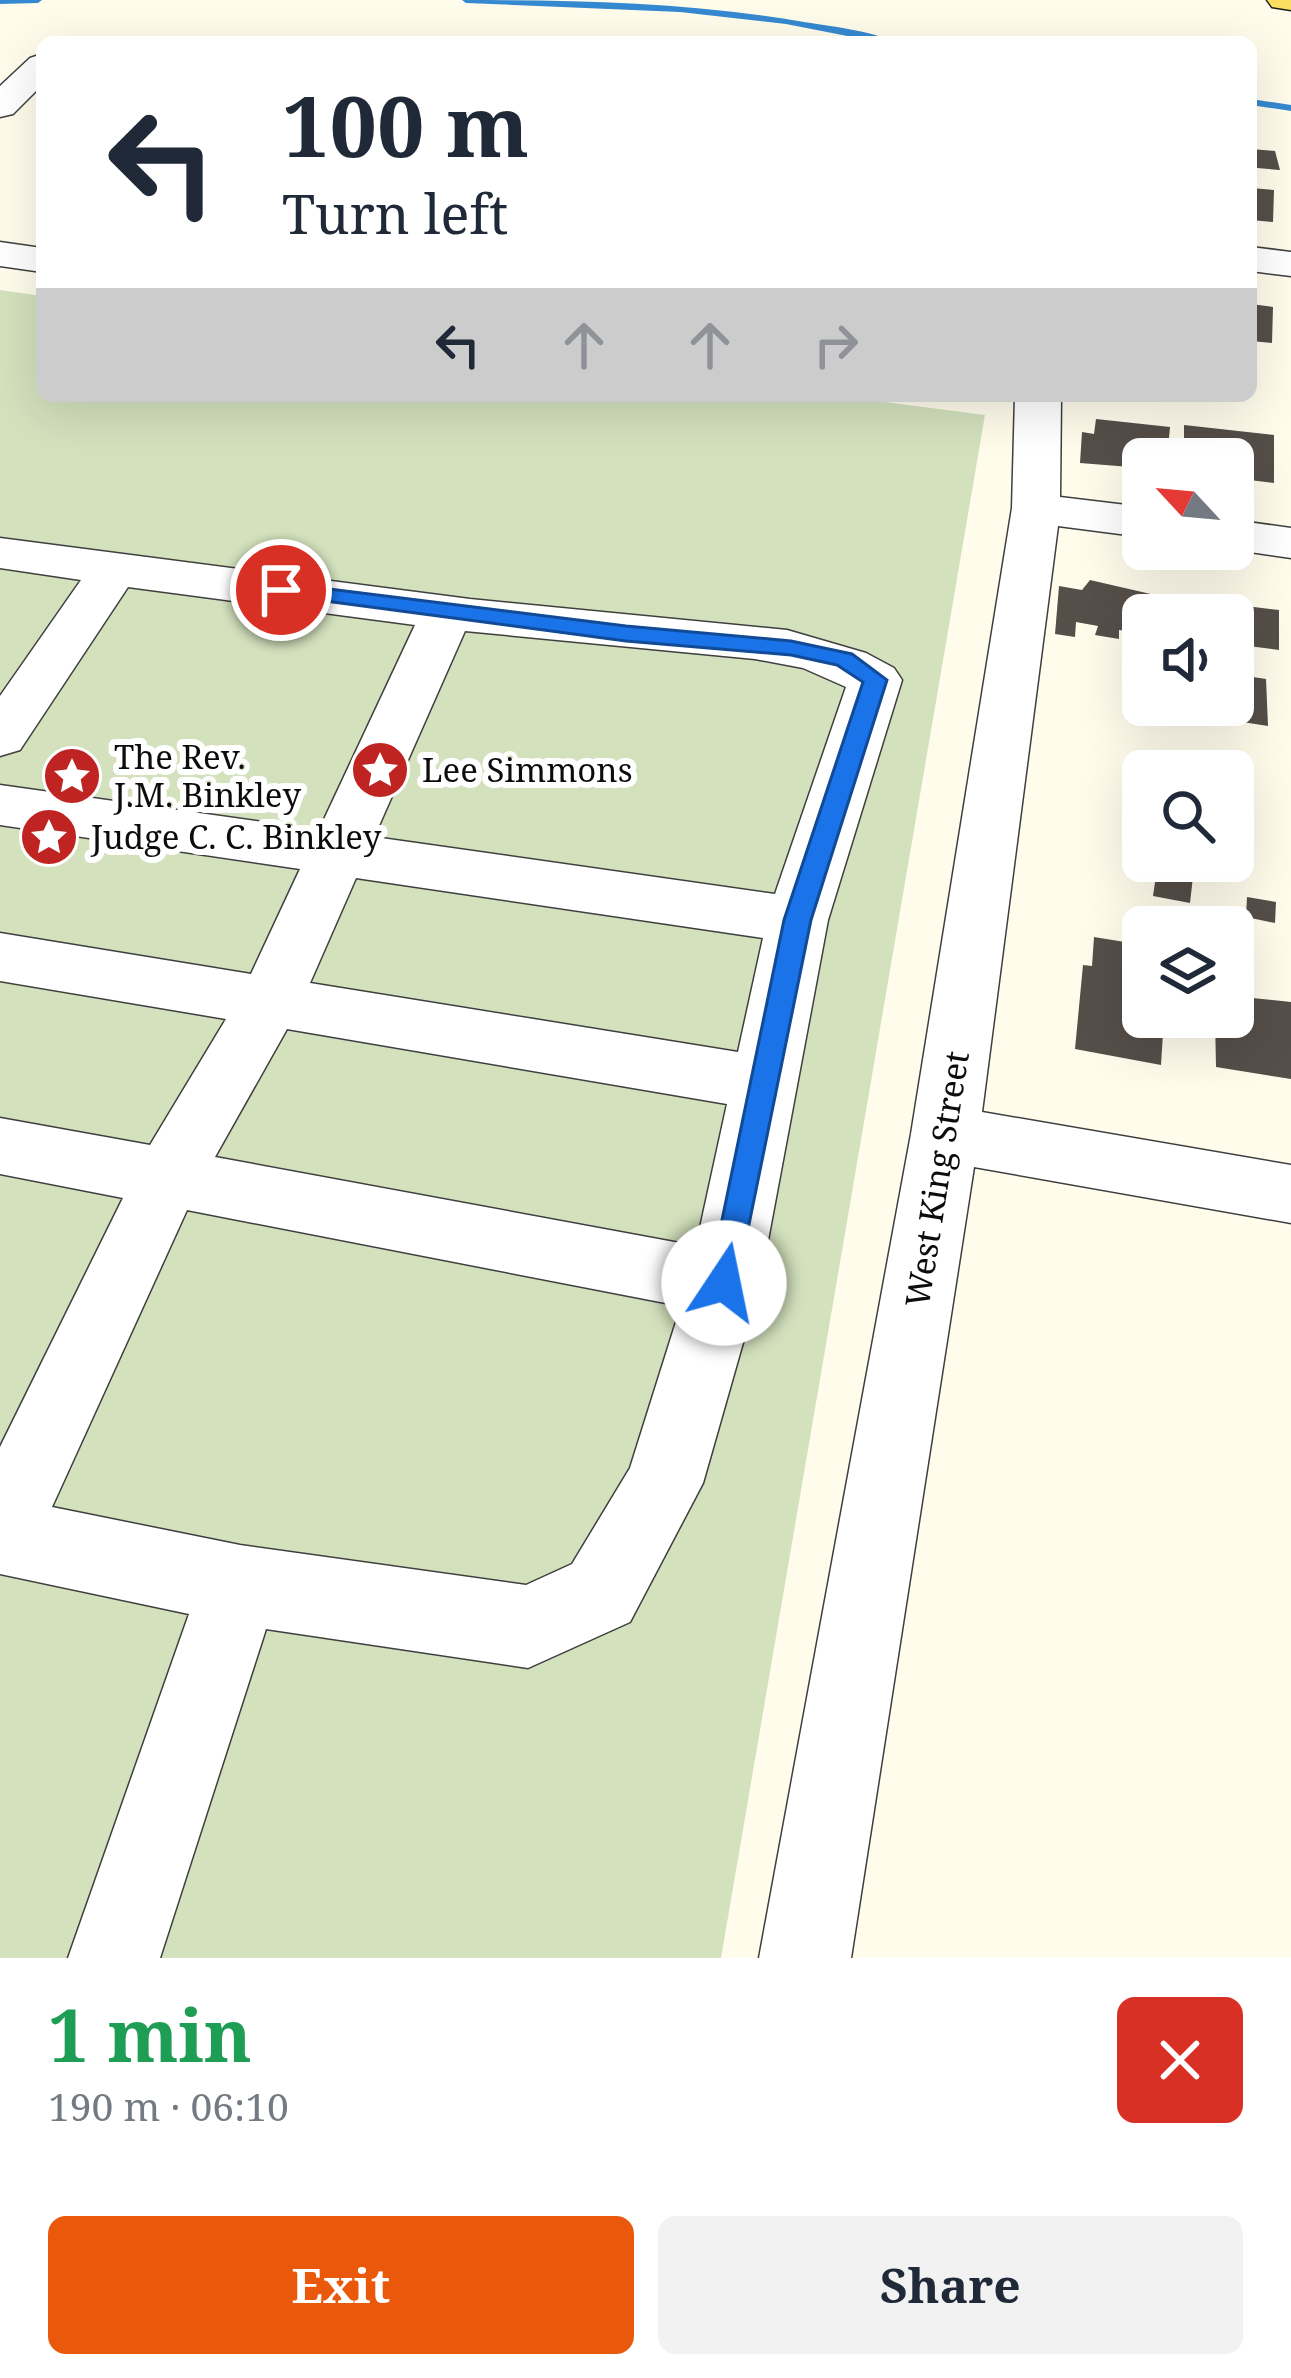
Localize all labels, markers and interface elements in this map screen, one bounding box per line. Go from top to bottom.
text: 100 m [282,67,529,182]
icon: left [84,84,240,240]
text: Turn left [282,176,508,250]
icon: left [425,312,491,378]
icon: ahead [551,312,617,378]
icon: ahead [677,312,743,378]
icon: right [803,312,869,378]
north arrow [1122,438,1254,570]
map controls [1122,438,1254,1038]
pin [230,539,332,641]
icon: arrive [248,557,314,623]
button: sound [1122,594,1254,726]
place label: The Rev. J.M. Binkley [113,734,301,817]
place icon: Lee Simmons [349,739,411,801]
place icon: The Rev. J.M. Binkley [41,745,103,807]
place label: Lee Simmons [422,747,633,792]
button: search [1122,750,1254,882]
place icon: Judge C. C. Binkley [18,806,80,868]
place label: Judge C. C. Binkley [90,814,382,859]
button: layers [1122,906,1254,1038]
street label: West King Street [894,1048,979,1310]
position arrow [661,1220,787,1346]
text: 1 min [48,1985,252,2083]
button: close [1117,1997,1243,2123]
text: 190 m · 06:10 [48,2079,289,2132]
button: Exit [48,2216,634,2354]
button: Share [658,2216,1243,2354]

